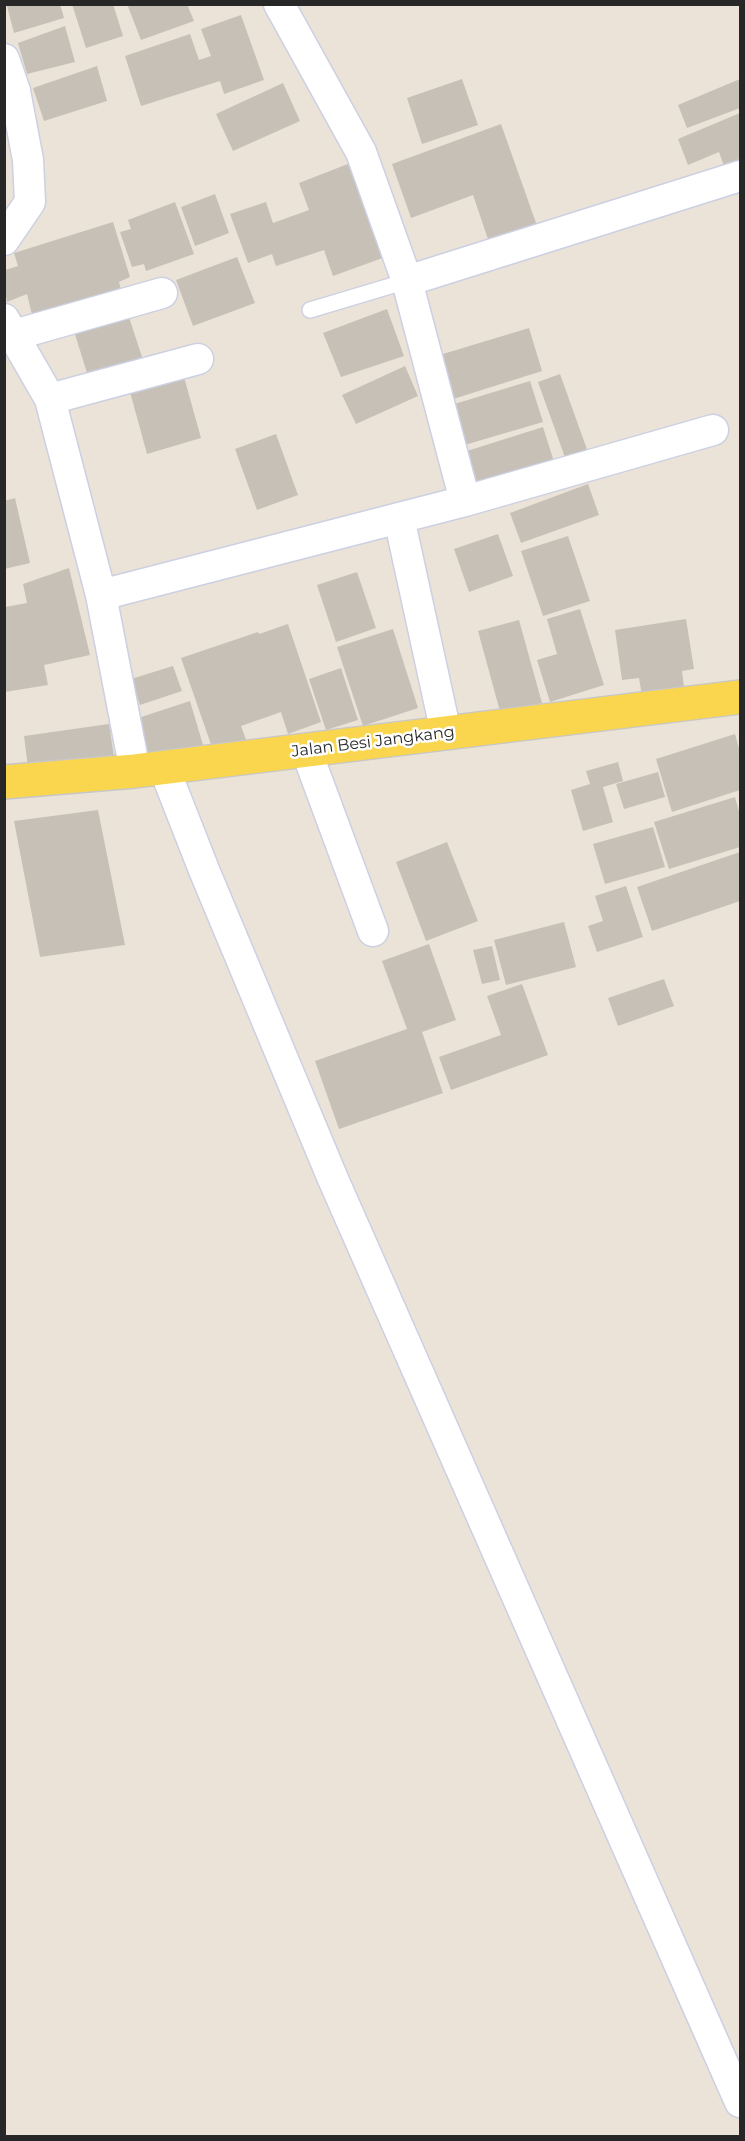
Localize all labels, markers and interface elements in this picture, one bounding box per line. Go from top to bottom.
street label: Jalan Besi Jangkang [290,722,456,762]

